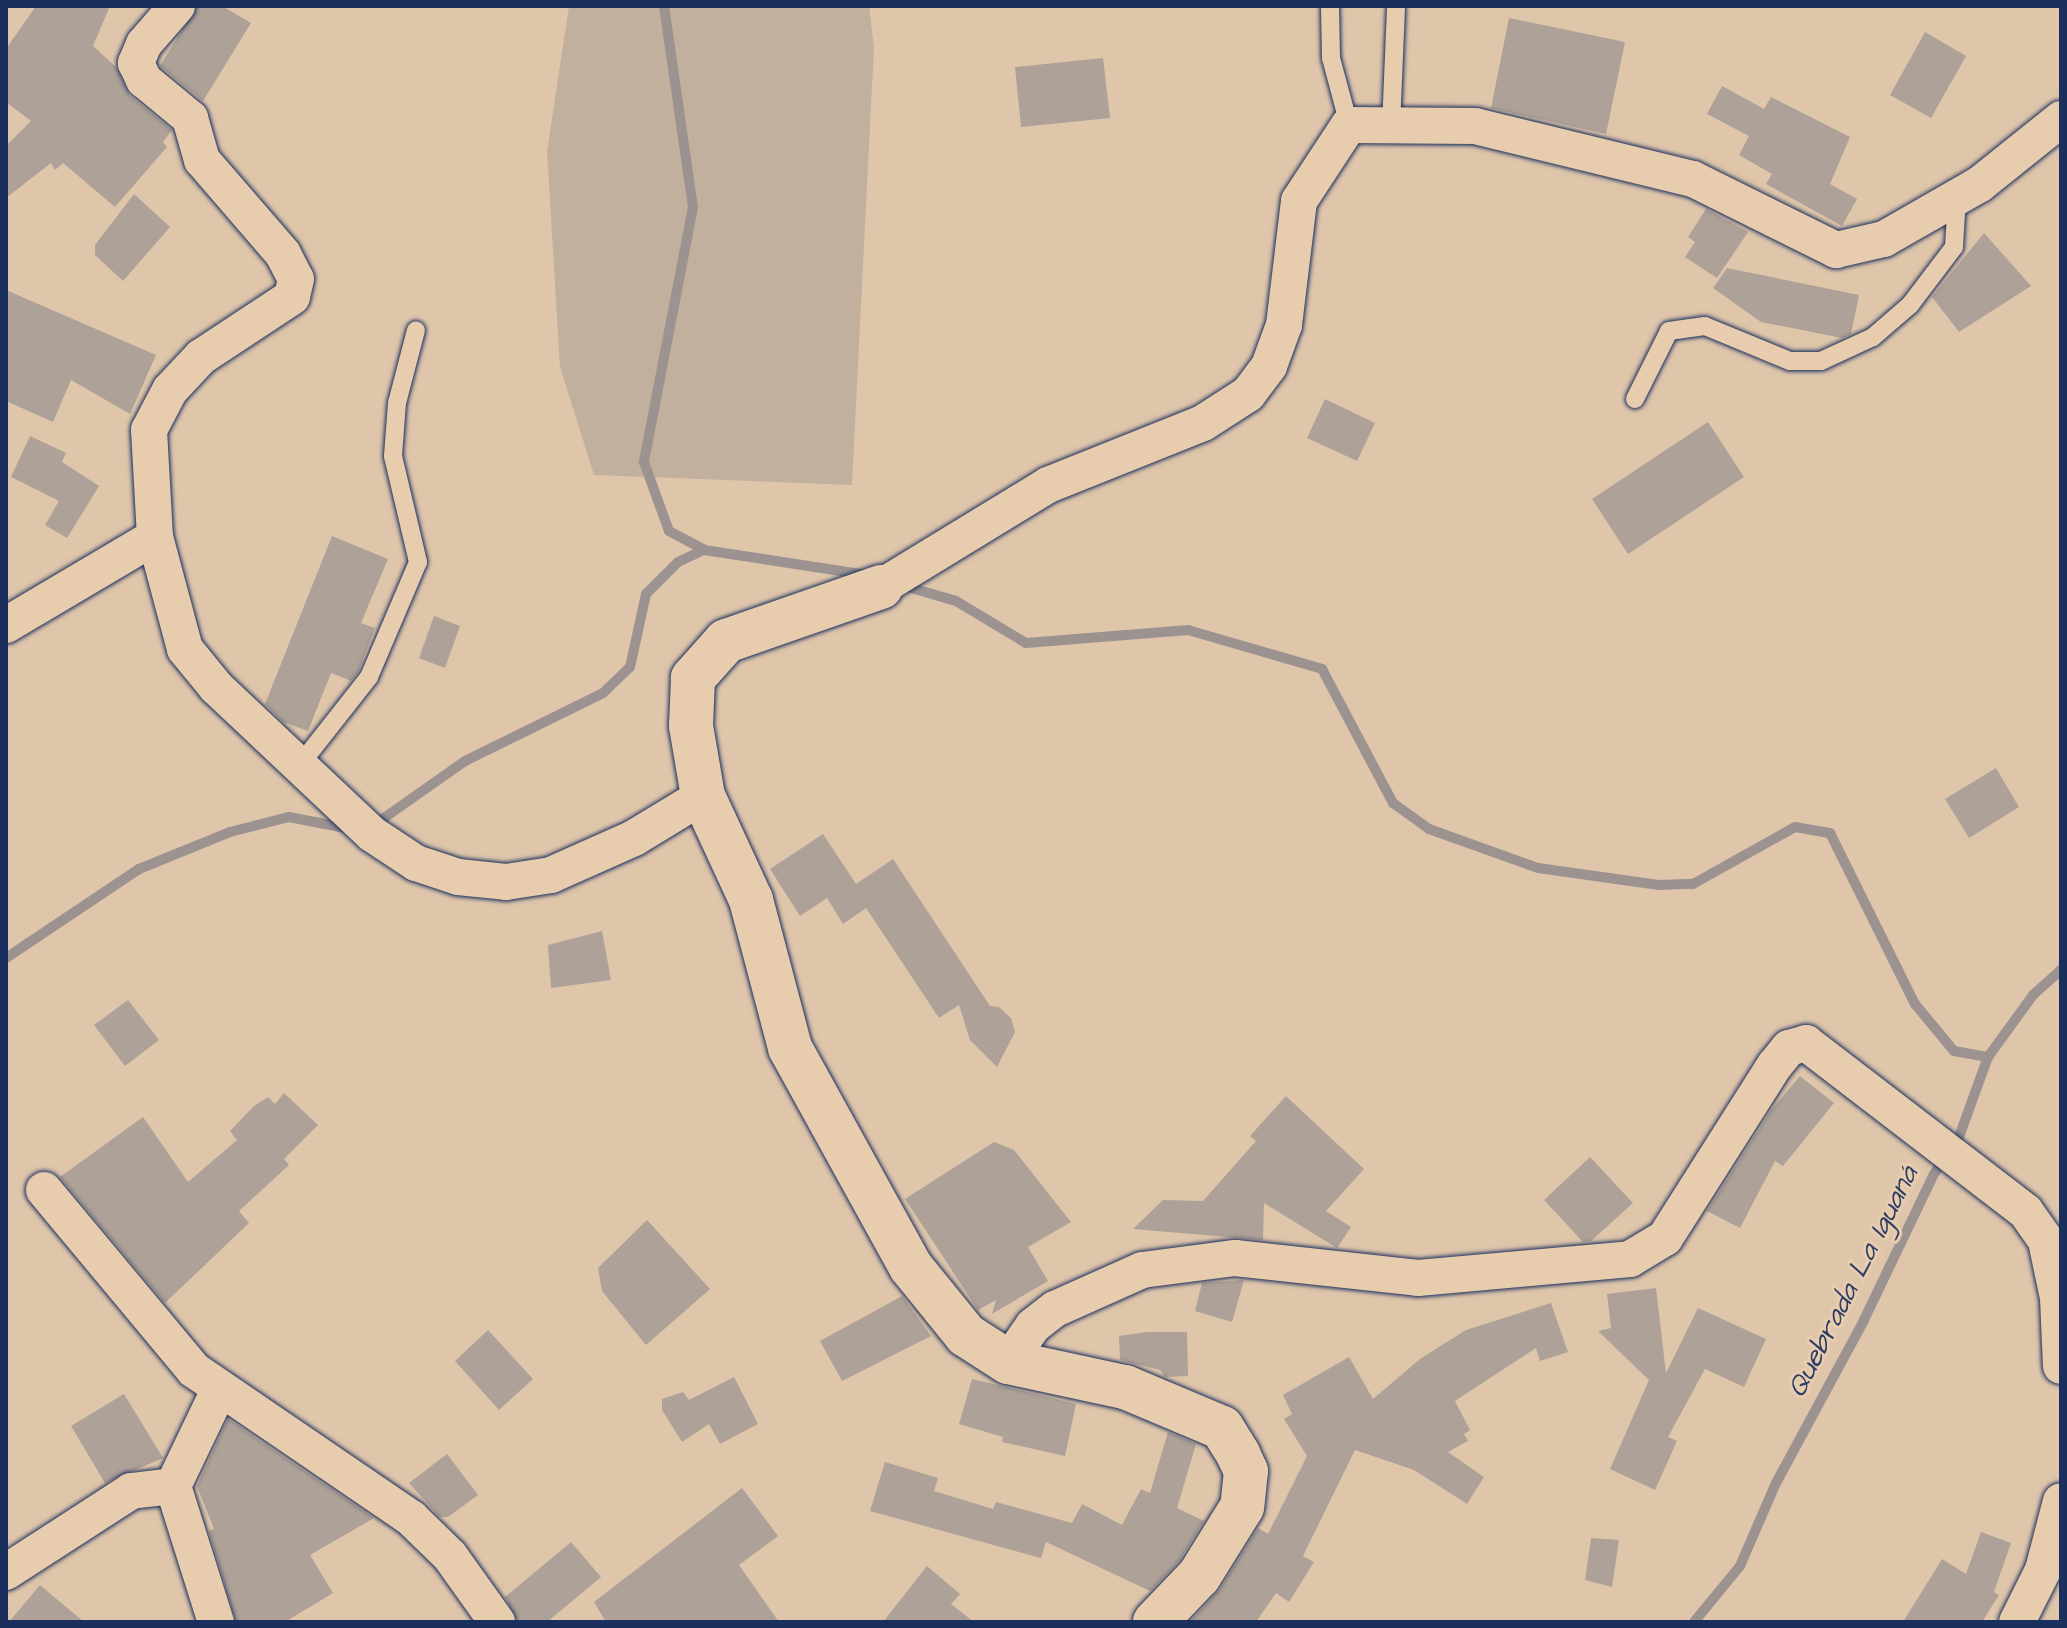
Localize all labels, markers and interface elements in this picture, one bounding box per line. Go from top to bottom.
water label: Quebrada La Iguaná [1780,1161,1926,1403]

